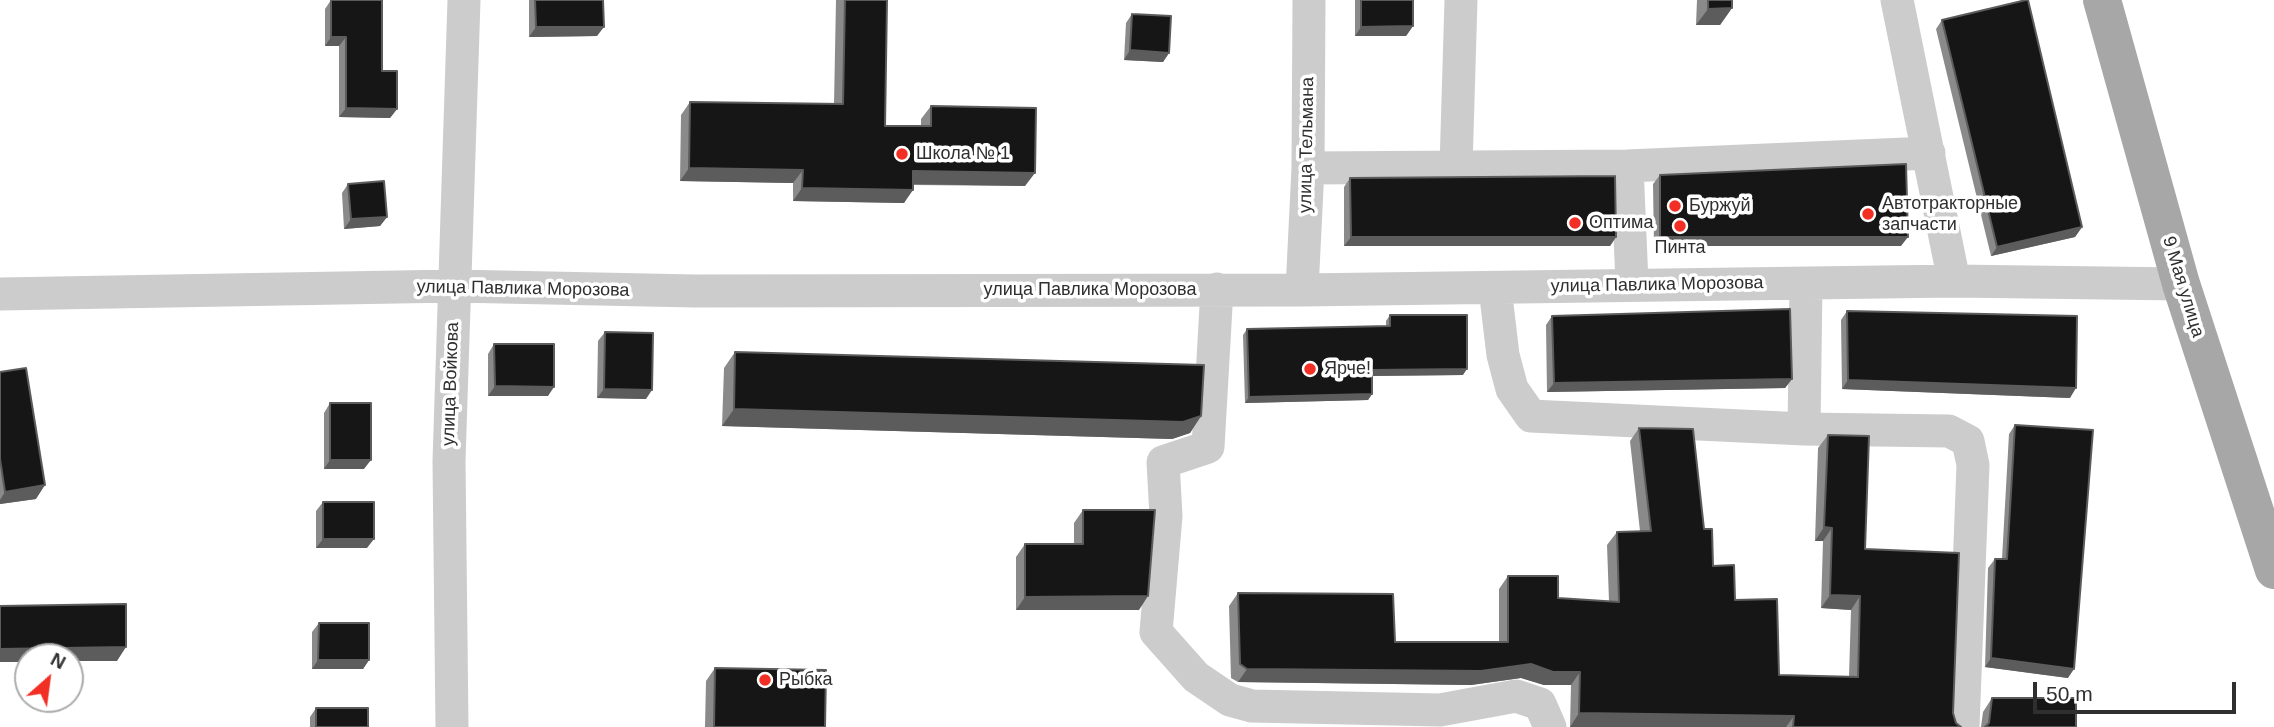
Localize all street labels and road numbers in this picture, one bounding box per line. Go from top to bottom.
street label: улица Тельмана [1295,77,1319,213]
street label: 9 Мая улица [2157,234,2209,340]
street label: улица Павлика Морозова [1550,272,1764,298]
street label: улица Павлика Морозова [416,276,630,302]
street label: улица Павлика Морозова [984,279,1196,301]
street label: улица Войкова [438,322,464,446]

